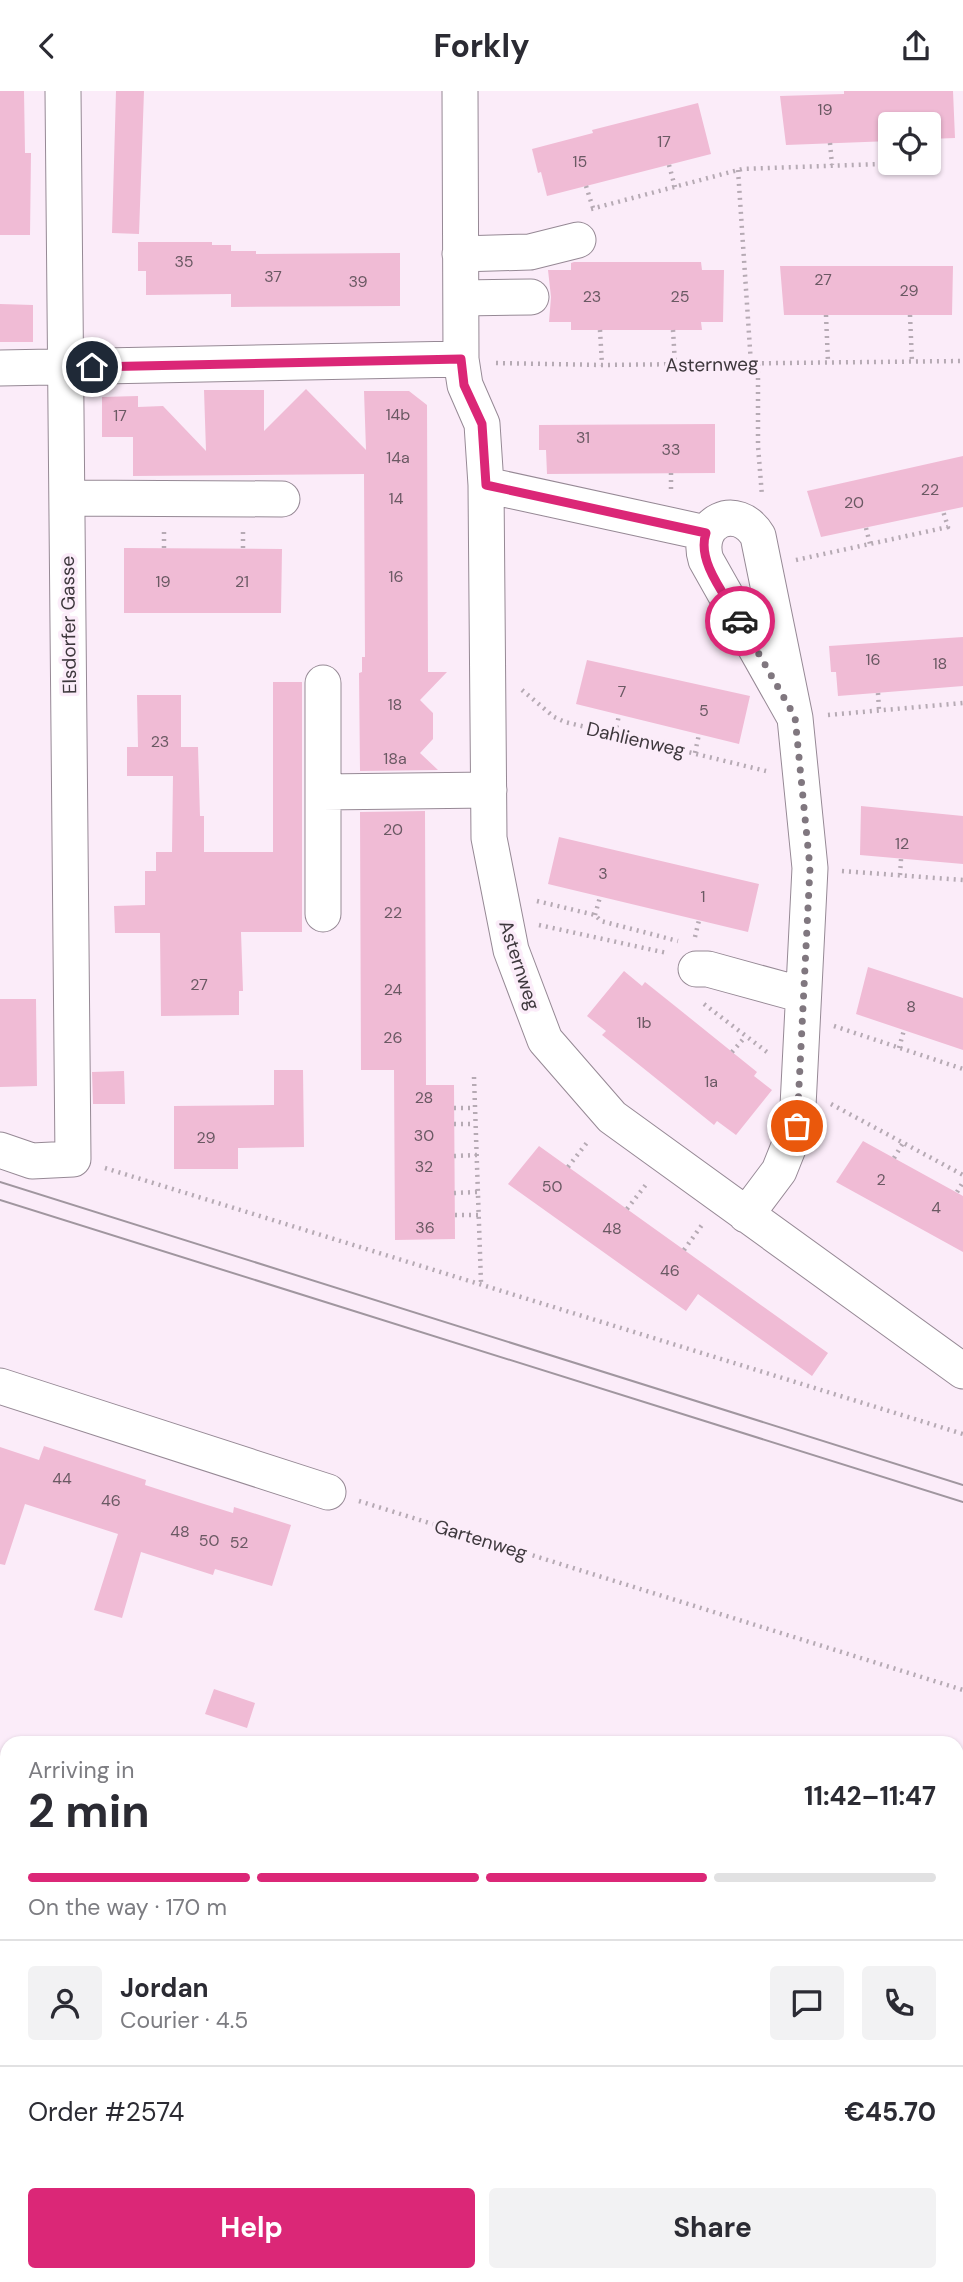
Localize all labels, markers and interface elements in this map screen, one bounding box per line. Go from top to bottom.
text: Forkly [434,25,529,67]
icon: back [28,27,66,65]
icon: share [897,27,935,65]
house number: 19 [817,99,833,120]
map controls [878,112,941,175]
button: locate [878,112,941,175]
house number: 17 [657,131,671,152]
house number: 15 [573,151,587,172]
house number: 35 [174,251,194,272]
house number: 37 [264,266,282,287]
house number: 27 [814,269,832,290]
house number: 39 [348,271,368,292]
house number: 29 [899,280,919,301]
house number: 23 [583,286,601,307]
house number: 25 [671,286,689,307]
pin [62,337,122,397]
icon: home [73,348,111,386]
street label: Asternweg [665,351,759,378]
house number: 14b [386,404,410,425]
house number: 17 [113,405,127,426]
house number: 31 [576,427,590,448]
house number: 33 [662,439,680,460]
house number: 14a [386,447,410,468]
house number: 22 [921,479,939,500]
house number: 14 [389,488,404,509]
house number: 20 [844,492,864,513]
street label: Elsdorfer Gasse [55,556,82,694]
house number: 16 [388,566,404,587]
house number: 19 [155,571,171,592]
house number: 21 [235,571,249,592]
courier [705,586,775,656]
icon: car [721,602,759,640]
house number: 16 [865,649,881,670]
house number: 18 [933,653,947,674]
house number: 7 [618,681,626,702]
house number: 18 [388,694,402,715]
house number: 5 [699,700,709,721]
street label: Dahlienweg [584,716,688,763]
house number: 23 [151,731,169,752]
house number: 18a [383,748,407,769]
house number: 20 [383,819,403,840]
house number: 12 [895,833,909,854]
house number: 3 [598,863,608,884]
house number: 1 [701,886,706,907]
house number: 22 [384,902,402,923]
street label: Asternweg [493,917,546,1014]
house number: 27 [190,974,208,995]
house number: 24 [384,979,403,1000]
house number: 8 [906,996,916,1017]
house number: 1b [636,1012,652,1033]
house number: 26 [383,1027,403,1048]
house number: 1a [704,1071,718,1092]
house number: 28 [415,1087,433,1108]
pin [767,1096,827,1156]
icon: bag [778,1107,816,1145]
house number: 30 [414,1125,434,1146]
house number: 29 [196,1127,216,1148]
house number: 32 [415,1156,433,1177]
house number: 2 [876,1169,886,1190]
house number: 50 [542,1176,562,1197]
house number: 4 [931,1197,941,1218]
house number: 36 [415,1217,435,1238]
house number: 48 [602,1218,622,1239]
house number: 46 [660,1260,680,1281]
house number: 44 [52,1468,72,1489]
house number: 46 [101,1490,121,1511]
street label: Gartenweg [431,1513,531,1566]
house number: 48 [170,1521,190,1542]
house number: 50 [199,1530,219,1551]
house number: 52 [230,1532,248,1553]
text: Arriving in [28,1755,134,1785]
text: 11:42–11:47 [804,1779,936,1813]
text: 2 min [28,1781,150,1841]
text: On the way · 170 m [28,1892,227,1922]
button: person [28,1966,102,2040]
button: chat [770,1966,844,2040]
button: phone [862,1966,936,2040]
text: Jordan [120,1971,209,2005]
text: Courier · 4.5 [120,2005,248,2035]
text: Order #2574 [28,2095,184,2129]
text: €45.70 [845,2095,936,2129]
button: Help [28,2188,475,2268]
button: Share [489,2188,936,2268]

